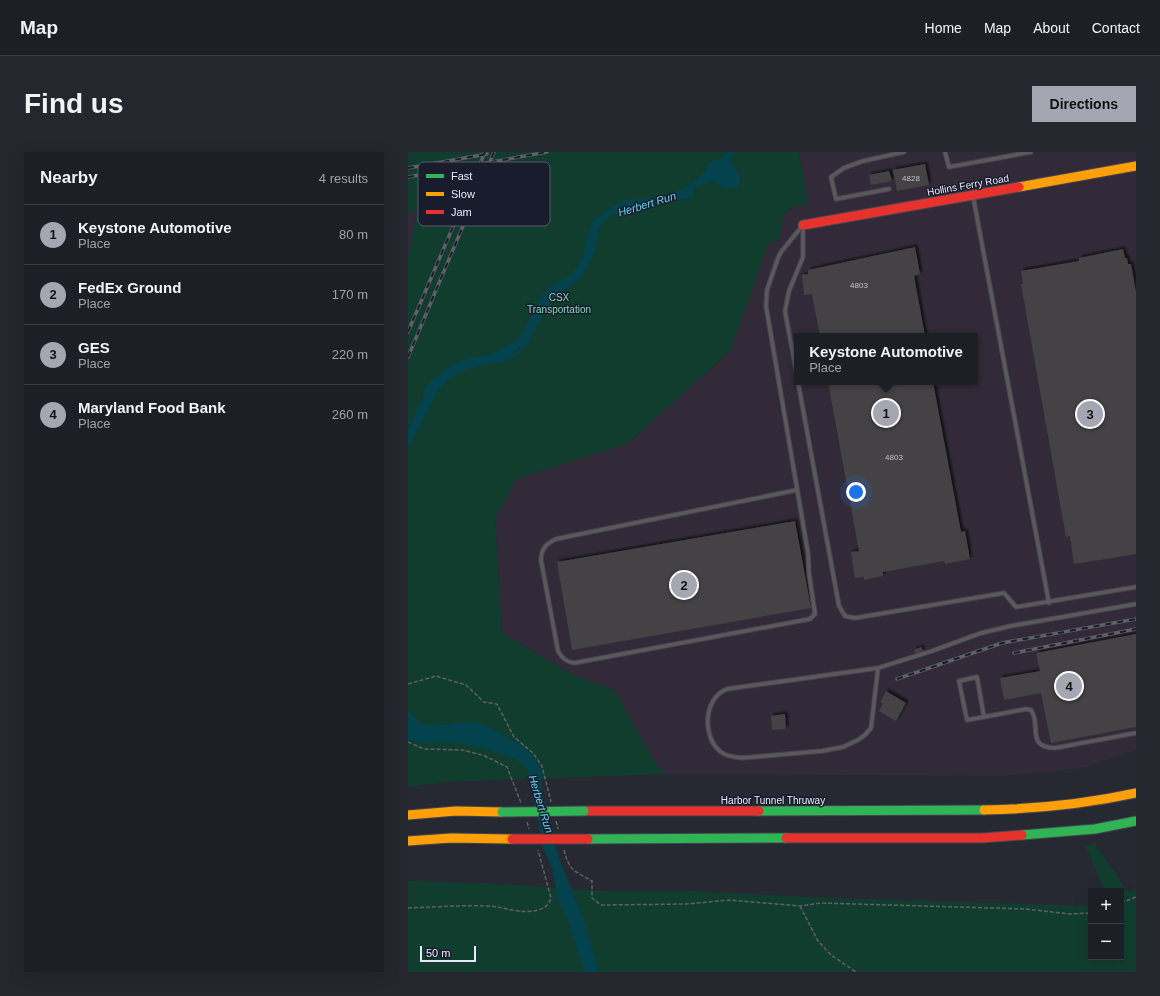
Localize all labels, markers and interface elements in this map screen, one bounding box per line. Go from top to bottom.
text: Map [20,17,58,38]
text: Home [925,20,962,36]
text: Map [984,20,1011,36]
text: About [1033,20,1070,36]
text: Contact [1092,20,1140,36]
button: Directions [1032,86,1136,122]
text: Find us [24,88,124,119]
legend [418,162,550,226]
text: Nearby [40,168,98,187]
text: Fast [451,170,472,182]
text: 4 results [319,171,368,186]
street label: Hollins Ferry Road [926,172,1010,198]
house number: 4828 [902,174,920,183]
text: Slow [451,188,475,200]
water label: Herbert Run [617,190,677,218]
text: Jam [451,206,472,218]
text: Keystone Automotive [78,219,232,236]
text: 1 [49,227,57,242]
text: 80 m [339,227,368,242]
text: Place [78,236,111,251]
text: FedEx Ground [78,279,181,296]
house number: 4803 [850,281,868,290]
text: 2 [49,287,57,302]
text: 170 m [332,287,368,302]
park label: CSX Transportation [527,292,591,315]
text: Place [78,296,111,311]
popup [794,333,978,385]
text: GES [78,339,110,356]
text: Keystone Automotive [809,343,963,360]
text: 3 [49,347,57,362]
text: 220 m [332,347,368,362]
text: Place [78,356,111,371]
text: Place [809,360,842,375]
pin: 1 [873,398,899,428]
text: Maryland Food Bank [78,399,226,416]
pin: 3 [1077,399,1103,429]
text: 4 [49,407,57,422]
text: 260 m [332,407,368,422]
text: Place [78,416,111,431]
house number: 4803 [885,453,903,462]
your location [846,482,866,502]
pin: 2 [671,570,697,600]
pin: 4 [1056,671,1082,701]
water label: Herbert Run [527,774,555,834]
street label: Harbor Tunnel Thruway [721,795,825,806]
map controls [1088,888,1124,960]
button: + [1088,888,1124,924]
button: − [1088,924,1124,960]
scale bar [420,944,476,963]
text: 50 m [426,947,450,959]

